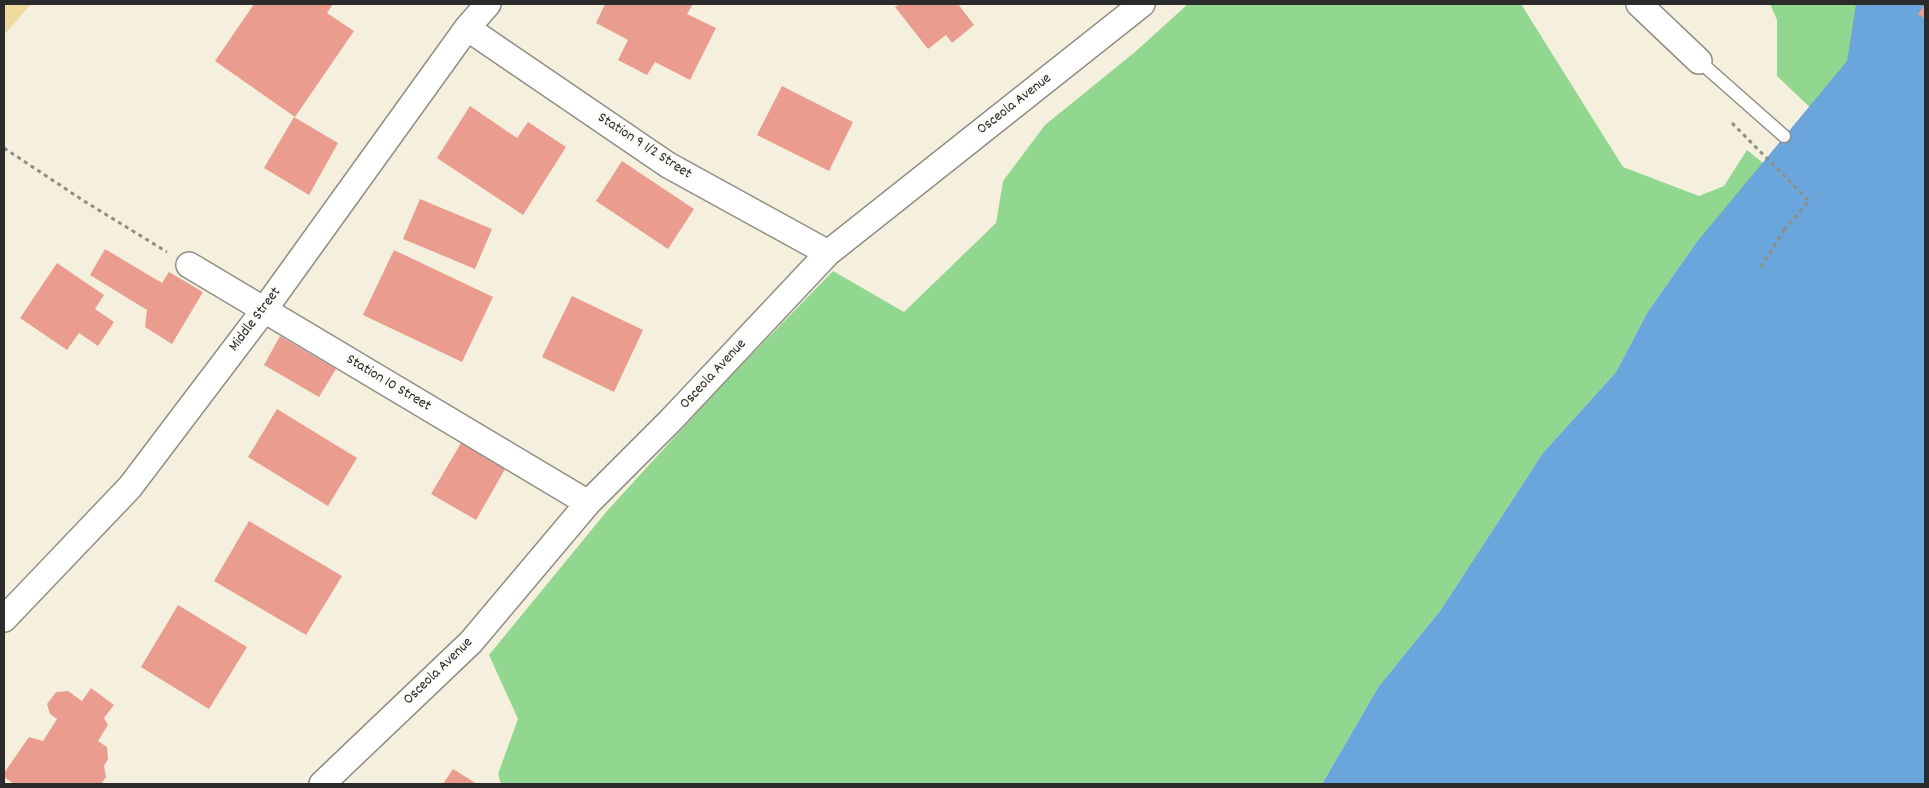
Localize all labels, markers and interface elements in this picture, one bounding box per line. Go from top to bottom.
street label: Osceola Avenue [974,70,1056,140]
street label: Station 9 1/2 Street [593,110,695,184]
street label: Middle Street [226,284,286,356]
street label: Osceola Avenue [677,336,751,414]
street label: Station 10 Street [342,352,434,416]
street label: Osceola Avenue [401,635,477,709]

